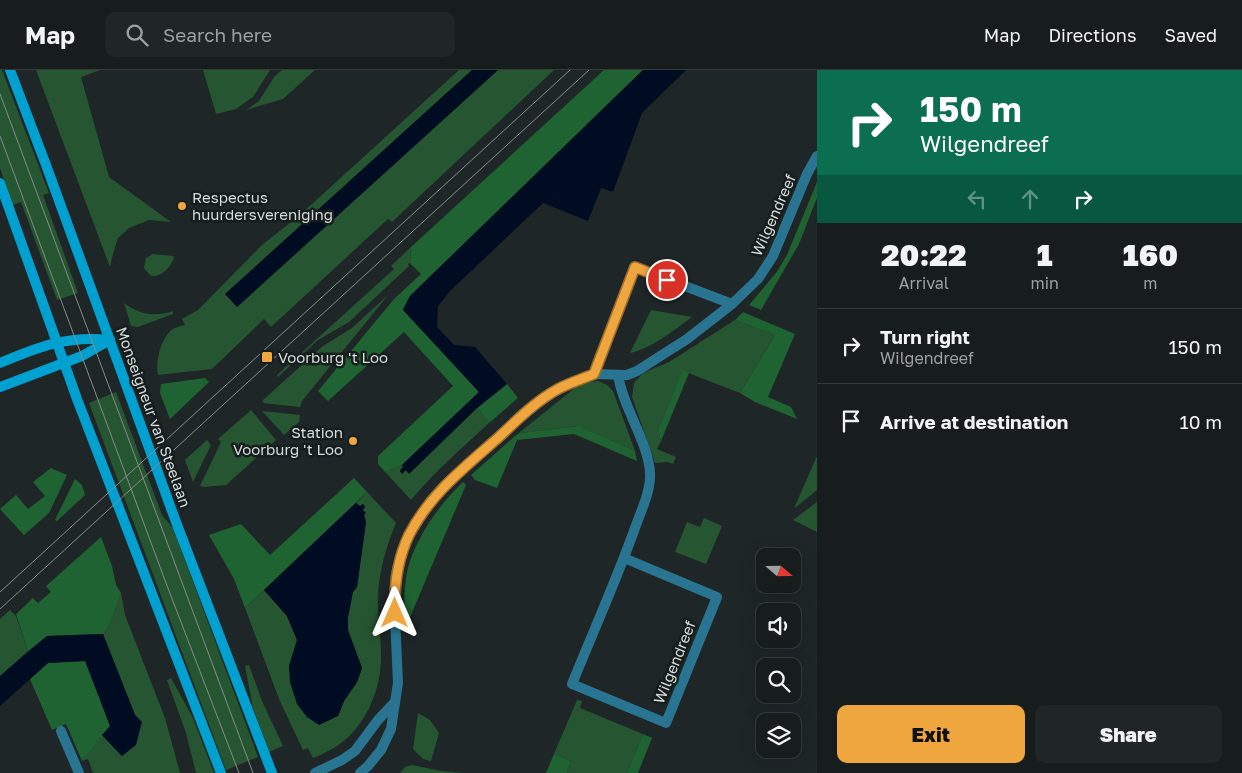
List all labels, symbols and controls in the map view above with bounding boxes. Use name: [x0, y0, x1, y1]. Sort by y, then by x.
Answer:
search box: [105, 12, 455, 57]
text: Map: [25, 20, 75, 49]
icon: search: [123, 21, 151, 49]
text: Search here: [163, 23, 272, 46]
text: Map: [984, 24, 1020, 46]
text: Directions: [1048, 24, 1136, 46]
text: Saved: [1164, 24, 1217, 46]
text: 150 m: [920, 88, 1022, 130]
icon: right: [837, 90, 902, 155]
text: Wilgendreef: [920, 130, 1049, 157]
street label: Wilgendreef: [747, 171, 799, 259]
icon: left: [963, 185, 991, 213]
icon: ahead: [1016, 185, 1044, 213]
icon: right: [1069, 185, 1097, 213]
place label: Respectus huurdersvereniging: [192, 188, 333, 223]
marker: Respectus huurdersvereniging: [176, 200, 188, 212]
text: 20:22: [881, 237, 967, 273]
text: 1: [1037, 237, 1053, 273]
text: 160: [1123, 237, 1178, 273]
pin: [646, 259, 688, 301]
icon: arrive: [653, 266, 681, 294]
text: Arrival: [899, 273, 949, 293]
text: min: [1031, 273, 1059, 293]
text: m: [1143, 273, 1158, 293]
street label: Monseigneur van Steelaan: [113, 324, 195, 510]
text: Turn right: [880, 325, 970, 348]
icon: right: [837, 332, 865, 360]
text: 150 m: [1168, 335, 1222, 358]
place label: Voorburg 't Loo: [278, 348, 388, 366]
text: Wilgendreef: [880, 348, 974, 368]
marker: Voorburg 't Loo: [260, 350, 274, 364]
icon: arrive: [837, 407, 865, 435]
text: Arrive at destination: [880, 410, 1068, 433]
text: 10 m: [1179, 410, 1222, 433]
place label: Station Voorburg 't Loo: [233, 423, 343, 458]
marker: Station Voorburg 't Loo: [347, 435, 359, 447]
north arrow: [756, 548, 801, 592]
map controls: [756, 548, 801, 758]
position arrow: [368, 586, 420, 638]
button: sound: [756, 603, 801, 648]
street label: Wilgendreef: [649, 617, 699, 706]
button: search: [756, 658, 801, 703]
button: Exit: [837, 705, 1025, 763]
button: Share: [1035, 705, 1222, 763]
button: layers: [756, 713, 801, 758]

